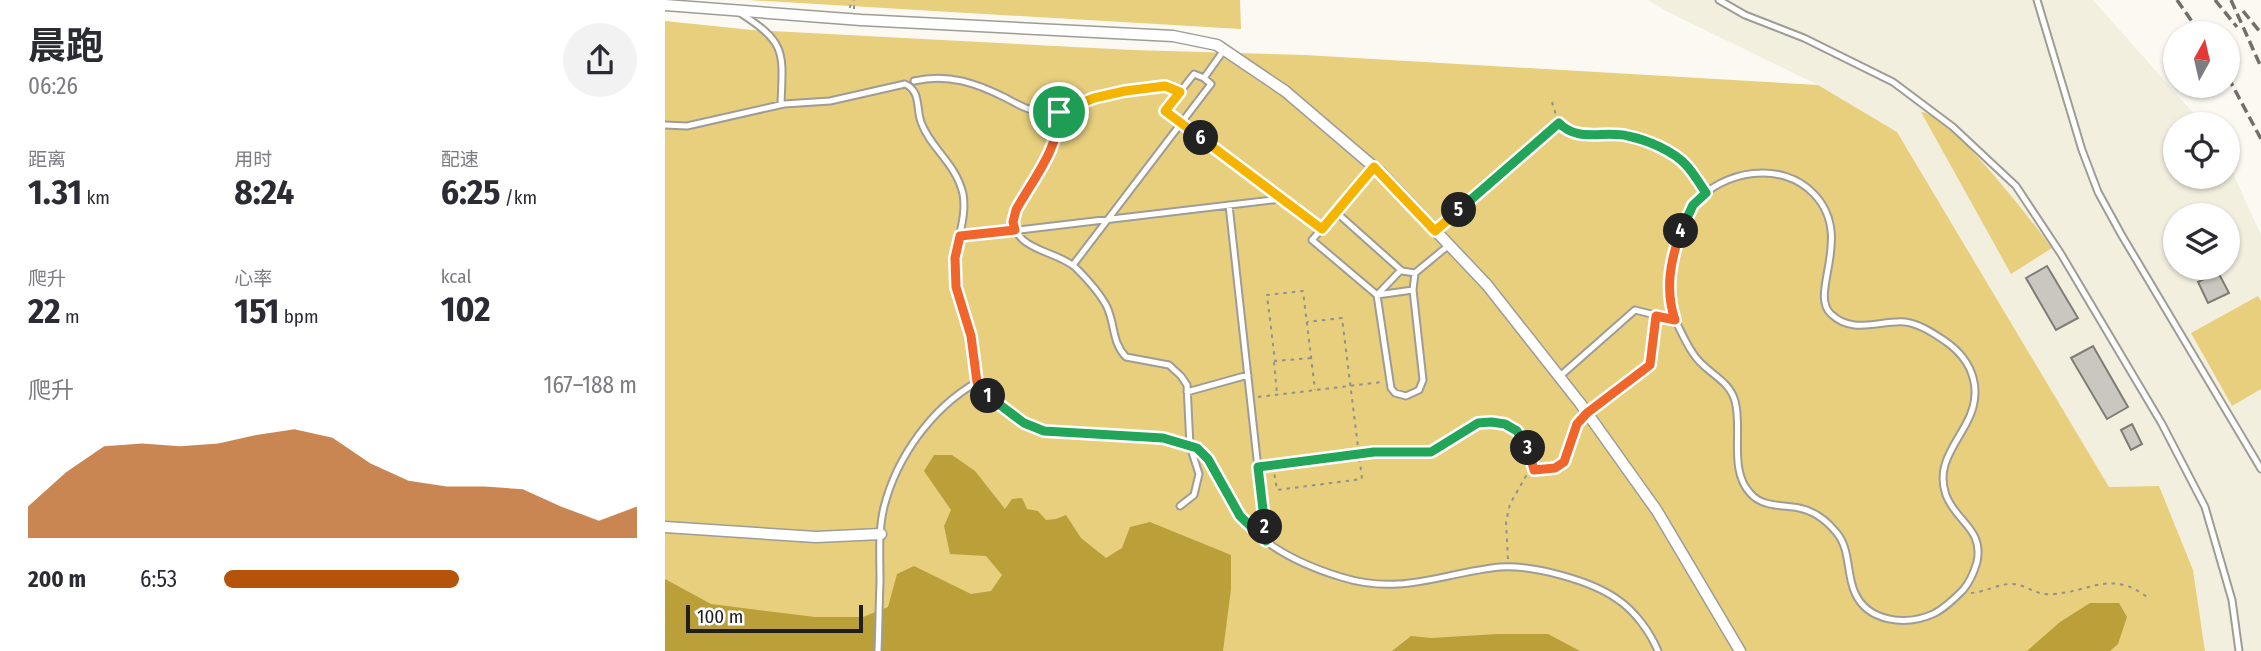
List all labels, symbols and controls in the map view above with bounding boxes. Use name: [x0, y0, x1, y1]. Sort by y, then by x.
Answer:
north arrow: [2163, 21, 2240, 98]
map controls: [2163, 21, 2240, 280]
text: 晨跑: [28, 23, 104, 69]
button: share: [563, 23, 637, 97]
text: 06:26: [28, 72, 78, 100]
pin: [1029, 82, 1089, 142]
icon: arrive: [1040, 93, 1078, 131]
button: locate: [2163, 112, 2240, 189]
pin: 6: [1183, 120, 1219, 156]
text: 6: [1196, 126, 1205, 149]
text: 距离: [28, 148, 66, 171]
text: 用时: [234, 148, 272, 171]
text: 配速: [441, 148, 479, 171]
text: 1.31: [28, 171, 82, 213]
text: 8:24: [234, 171, 294, 213]
text: 6:25: [441, 171, 500, 213]
text: km: [82, 186, 110, 209]
text: /km: [500, 186, 537, 209]
pin: 5: [1441, 192, 1477, 228]
text: 5: [1454, 198, 1463, 221]
button: layers: [2163, 203, 2240, 280]
pin: 4: [1663, 214, 1699, 248]
text: 4: [1676, 219, 1685, 242]
text: kcal: [441, 265, 471, 288]
text: 爬升: [28, 267, 66, 290]
text: 心率: [234, 267, 272, 290]
text: 102: [441, 288, 490, 330]
text: 22: [28, 290, 60, 332]
text: 151: [234, 290, 279, 332]
text: m: [60, 305, 80, 328]
text: bpm: [279, 305, 319, 328]
text: 167–188 m: [543, 371, 637, 399]
text: 爬升: [28, 376, 74, 404]
pin: 1: [971, 378, 1005, 414]
text: 1: [983, 384, 992, 407]
pin: 3: [1511, 430, 1545, 466]
text: 3: [1523, 436, 1532, 459]
pin: 2: [1247, 510, 1283, 544]
text: 2: [1260, 515, 1269, 538]
text: 200 m: [28, 565, 86, 593]
text: 6:53: [140, 565, 177, 593]
scale bar: [686, 602, 863, 634]
text: 100 m: [697, 605, 743, 628]

